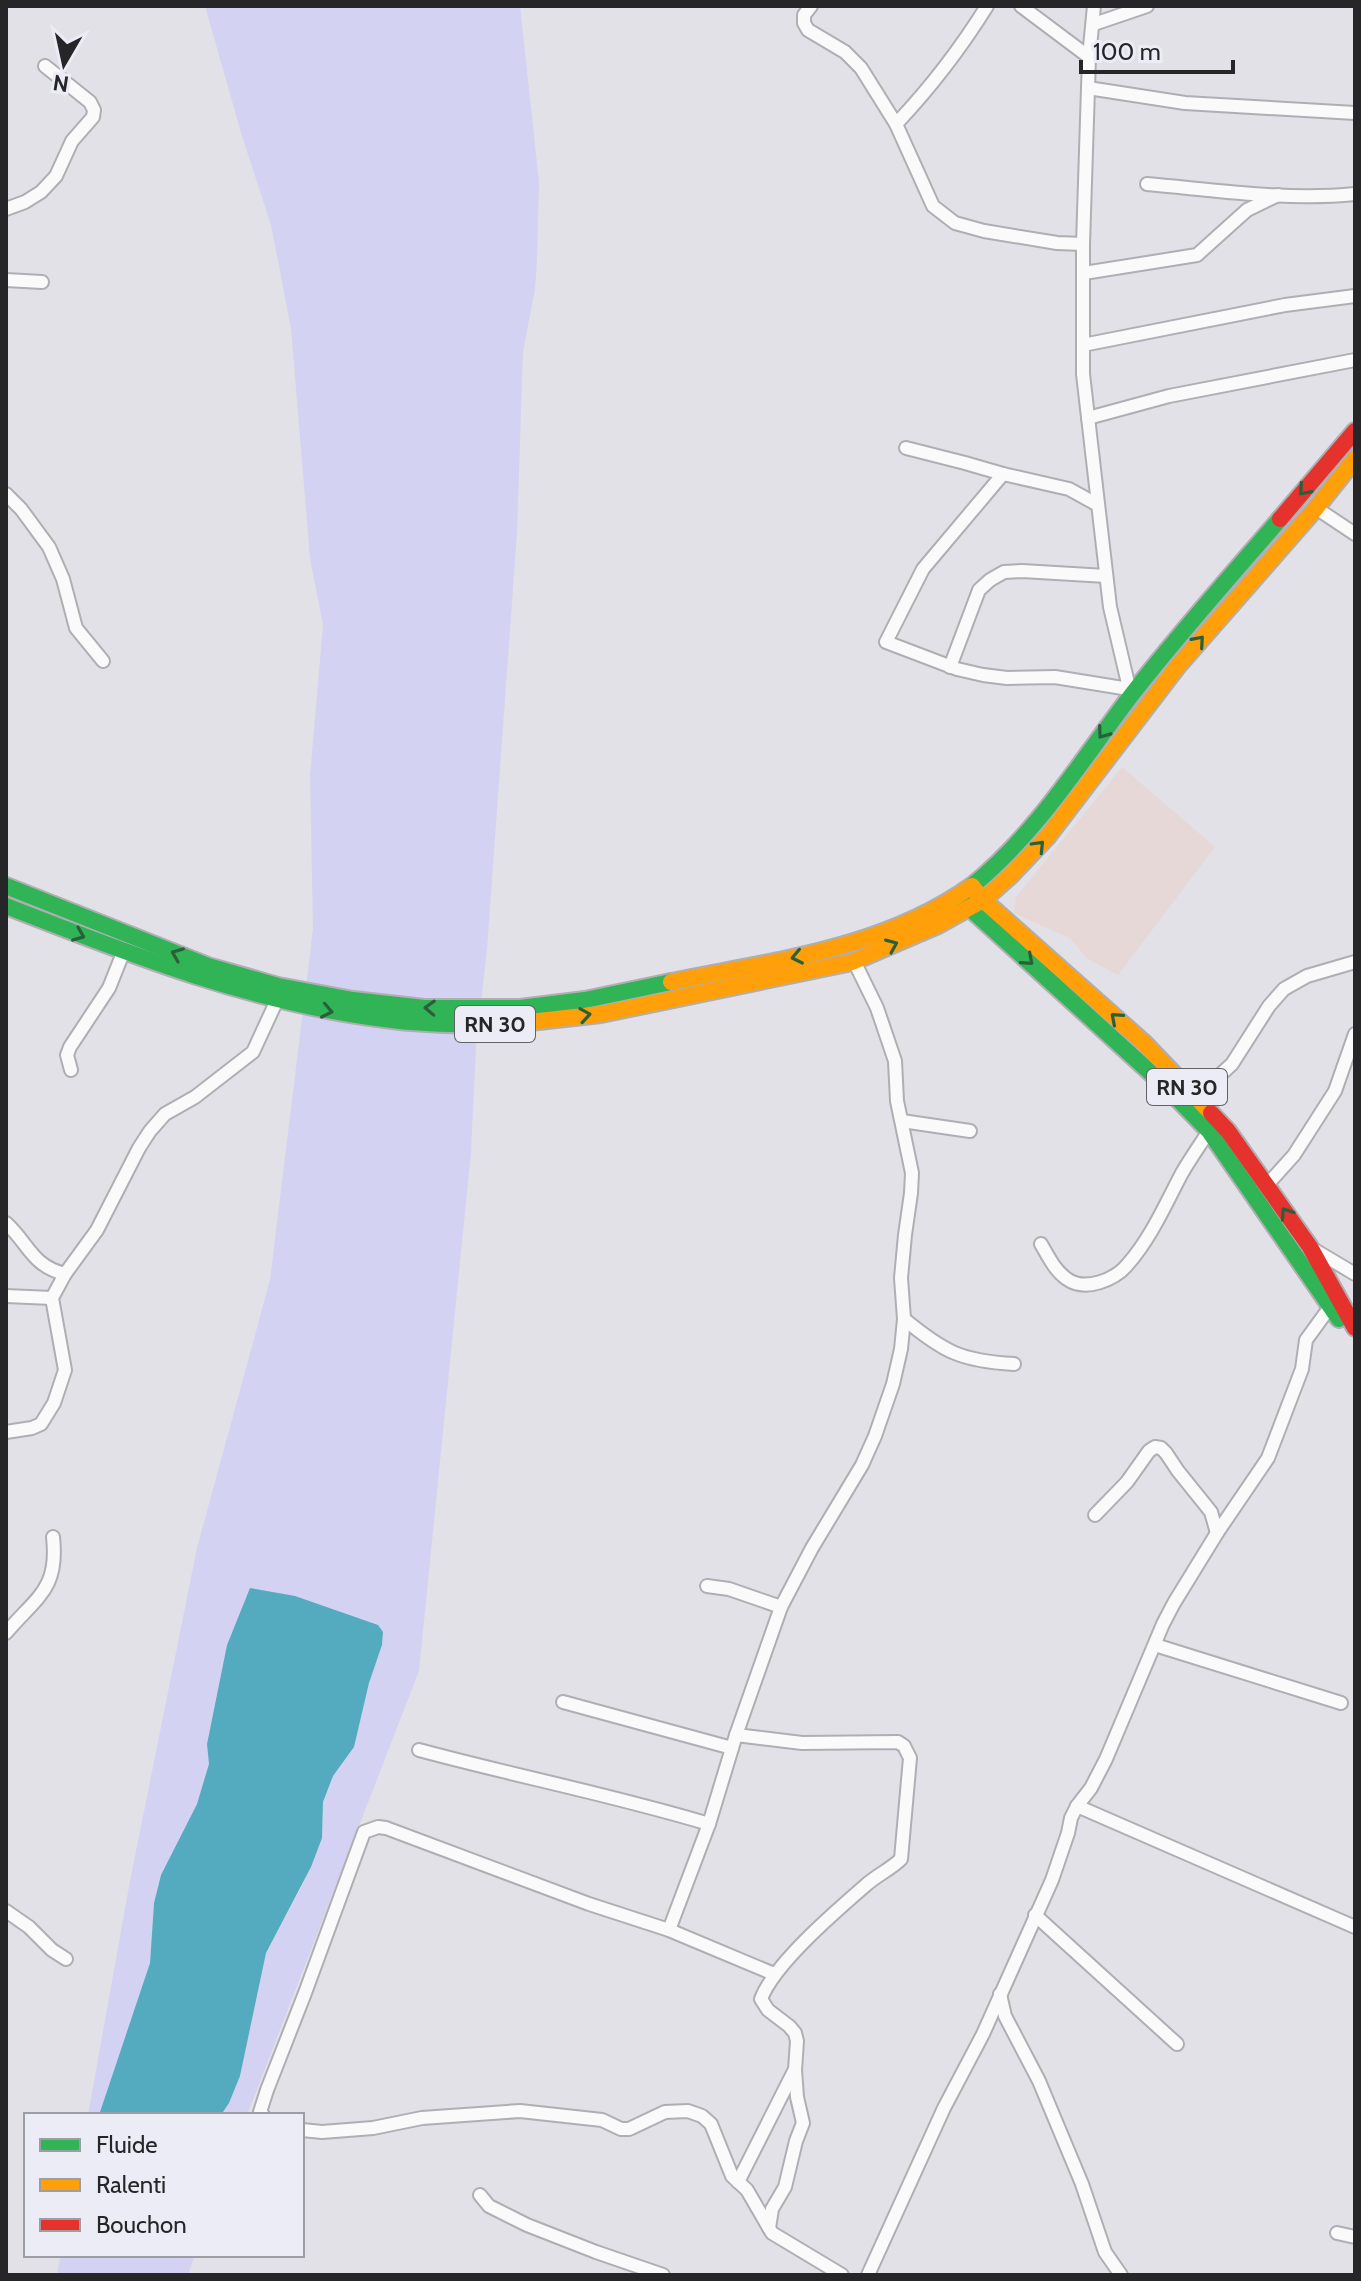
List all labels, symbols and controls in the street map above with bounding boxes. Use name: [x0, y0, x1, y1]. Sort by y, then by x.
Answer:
north arrow: [24, 24, 104, 104]
scale bar: [1081, 24, 1233, 74]
text: 100 m: [1093, 37, 1161, 66]
text: N: [51, 69, 71, 98]
one-way arrow: [1299, 481, 1314, 495]
one-way arrow: [1189, 636, 1204, 651]
one-way arrow: [1098, 725, 1112, 739]
one-way arrow: [1030, 841, 1044, 855]
one-way arrow: [71, 925, 85, 942]
one-way arrow: [884, 938, 899, 954]
one-way arrow: [171, 947, 185, 964]
one-way arrow: [791, 948, 805, 965]
one-way arrow: [1019, 950, 1034, 965]
one-way arrow: [423, 999, 436, 1016]
one-way arrow: [319, 1002, 333, 1019]
road number: RN 30: [455, 1006, 535, 1042]
one-way arrow: [578, 1007, 592, 1024]
one-way arrow: [1111, 1013, 1126, 1027]
road number: RN 30: [1147, 1069, 1227, 1105]
one-way arrow: [1281, 1207, 1296, 1222]
legend: [24, 2113, 304, 2257]
text: Fluide: [96, 2130, 158, 2159]
text: Ralenti: [96, 2170, 166, 2199]
text: Bouchon: [96, 2210, 187, 2239]

